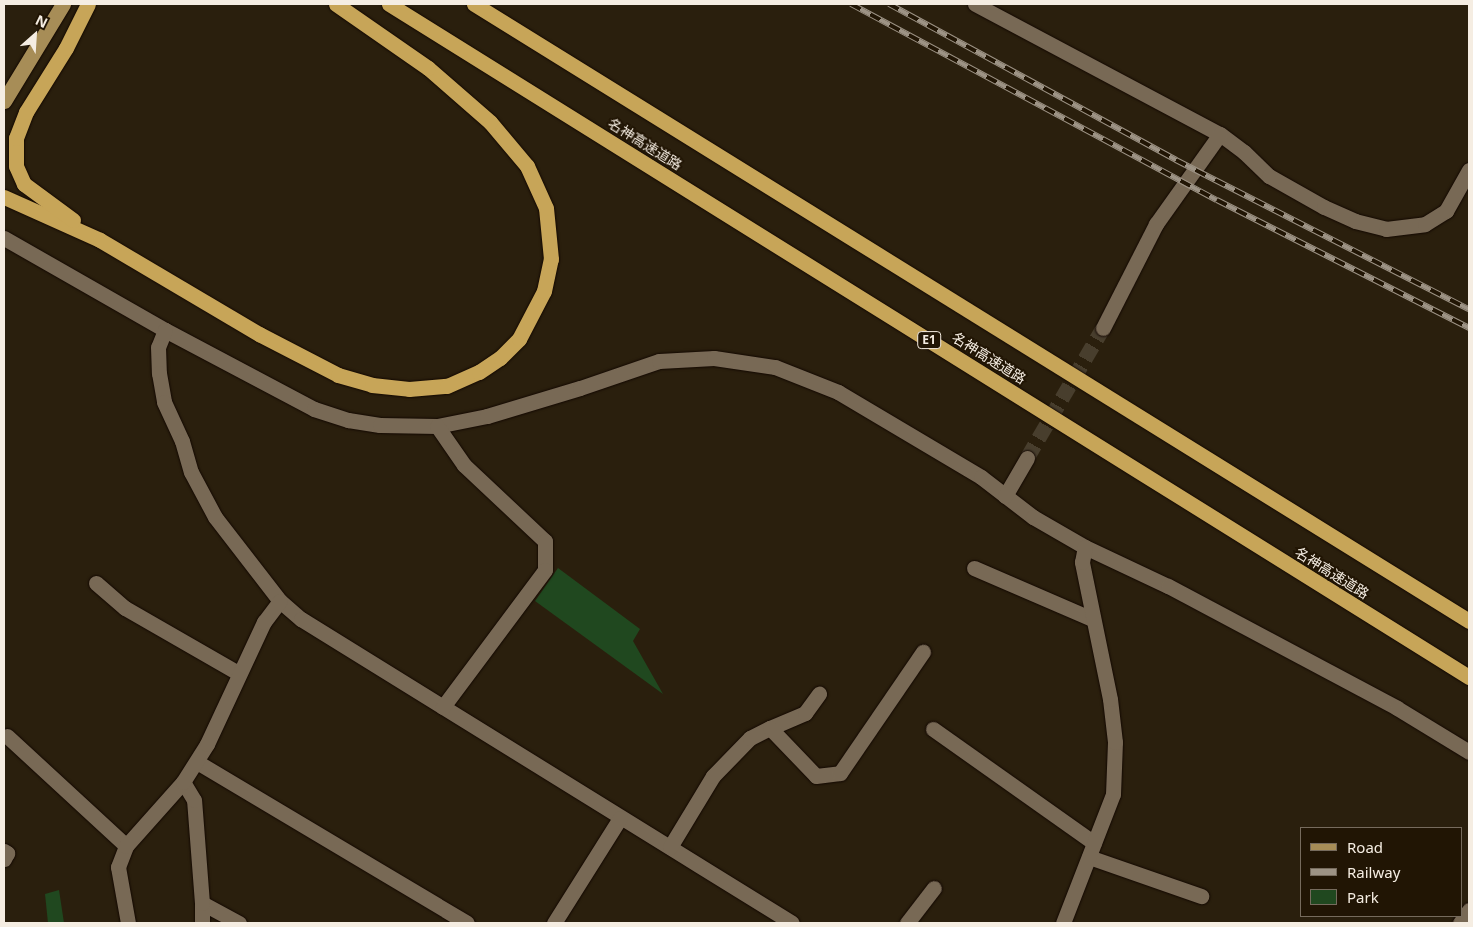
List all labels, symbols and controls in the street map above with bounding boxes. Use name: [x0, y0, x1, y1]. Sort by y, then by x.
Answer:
north arrow: [10, 10, 60, 60]
text: N: [33, 10, 51, 32]
street label: 名神高速道路: [605, 115, 685, 173]
street label: 名神高速道路: [949, 329, 1029, 387]
road number: E1: [916, 330, 942, 350]
street label: 名神高速道路: [1292, 544, 1372, 602]
legend: [1300, 827, 1463, 917]
text: Road: [1347, 837, 1383, 857]
text: Railway: [1347, 862, 1400, 882]
text: Park: [1347, 887, 1379, 907]

